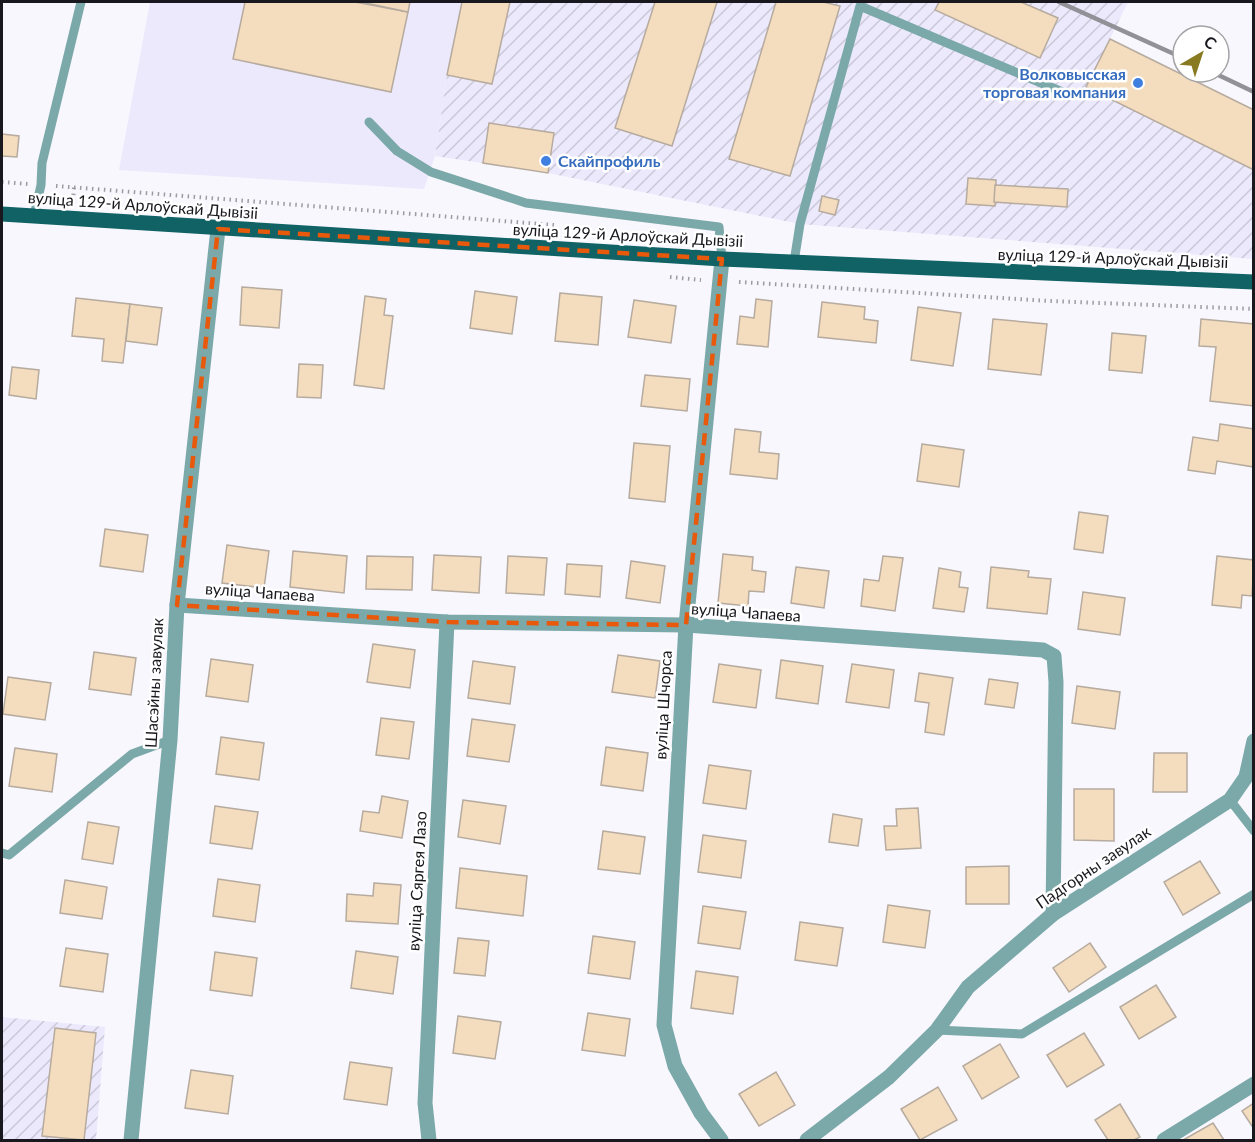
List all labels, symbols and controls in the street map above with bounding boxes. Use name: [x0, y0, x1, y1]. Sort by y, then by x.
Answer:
north arrow: [1171, 24, 1231, 84]
text: С: [1201, 31, 1221, 53]
place label: Волковысская торговая компания: [983, 64, 1126, 101]
marker: Волковысская торговая компания: [1131, 76, 1145, 90]
place label: Скайпрофиль: [558, 151, 661, 170]
marker: Скайпрофиль: [539, 154, 553, 168]
street label: вуліца 129-й Арлоўскай Дывізіі: [27, 187, 259, 222]
street label: вуліца 129-й Арлоўскай Дывізіі: [512, 219, 744, 250]
street label: вуліца 129-й Арлоўскай Дывізіі: [997, 244, 1229, 271]
street label: вуліца Чапаева: [205, 578, 315, 605]
street label: вуліца Чапаева: [691, 598, 801, 625]
street label: Шасэйны завулак: [141, 617, 166, 748]
street label: вуліца Шчорса: [650, 650, 675, 760]
street label: вуліца Сяргея Лазо: [403, 811, 430, 951]
street label: Падгорны завулак: [1032, 821, 1154, 912]

